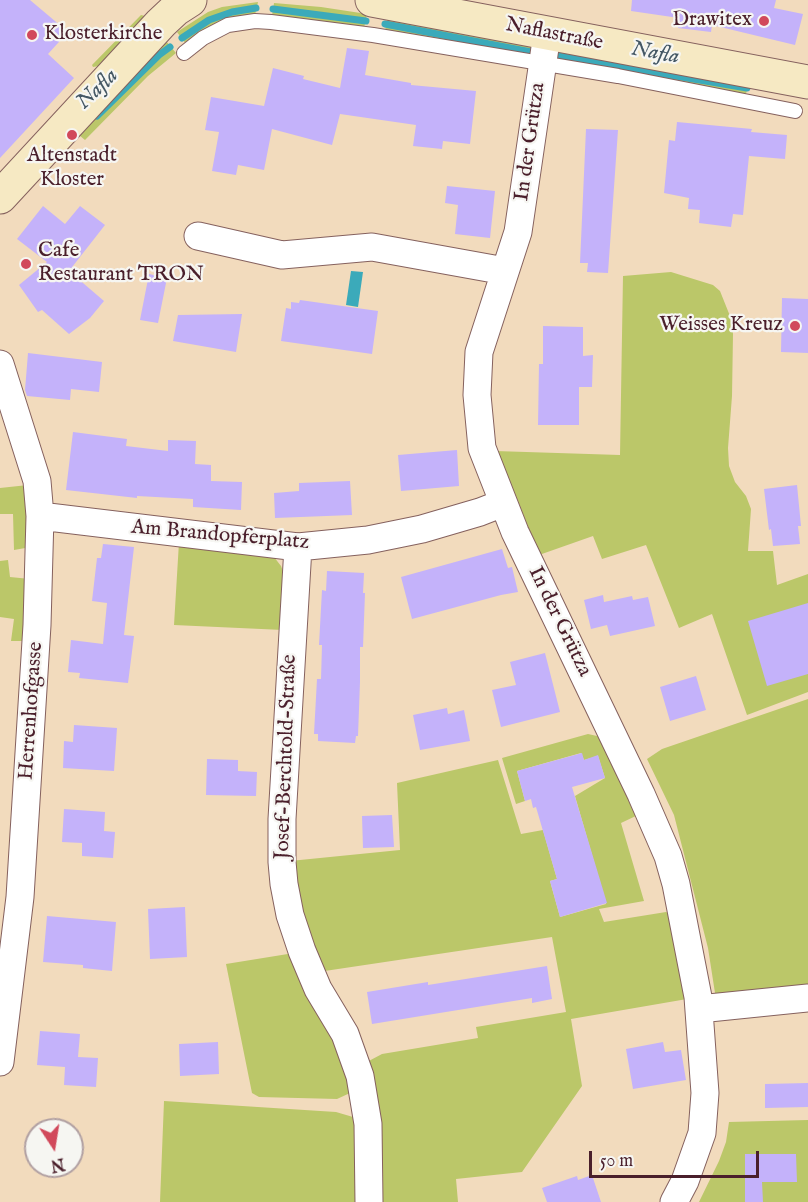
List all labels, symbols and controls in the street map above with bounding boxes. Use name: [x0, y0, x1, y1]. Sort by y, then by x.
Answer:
place label: Drawitex: [672, 8, 752, 34]
street label: Naflastraße: [503, 13, 605, 57]
marker: Drawitex: [757, 14, 771, 28]
place label: Klosterkirche: [44, 22, 162, 48]
marker: Klosterkirche: [25, 28, 39, 42]
water label: Nafla: [629, 37, 681, 71]
water label: Nafla: [71, 64, 125, 116]
street label: In der Grütza: [510, 81, 552, 203]
marker: Altenstadt Kloster: [65, 128, 79, 142]
place label: Altenstadt Kloster: [27, 144, 117, 194]
place label: Cafe Restaurant TRON: [38, 239, 204, 289]
marker: Cafe Restaurant TRON: [19, 257, 33, 271]
place label: Weisses Kreuz: [659, 313, 783, 339]
marker: Weisses Kreuz: [788, 319, 802, 333]
street label: Am Brandopferplatz: [130, 516, 310, 556]
street label: In der Grütza: [522, 563, 596, 681]
street label: Herrenhofgasse: [15, 641, 49, 781]
street label: Josef-Berchtold-Straße: [271, 654, 303, 860]
north arrow: [24, 1118, 84, 1178]
scale bar: [592, 1139, 762, 1177]
text: 50 m: [600, 1150, 633, 1173]
text: N: [48, 1152, 66, 1175]

